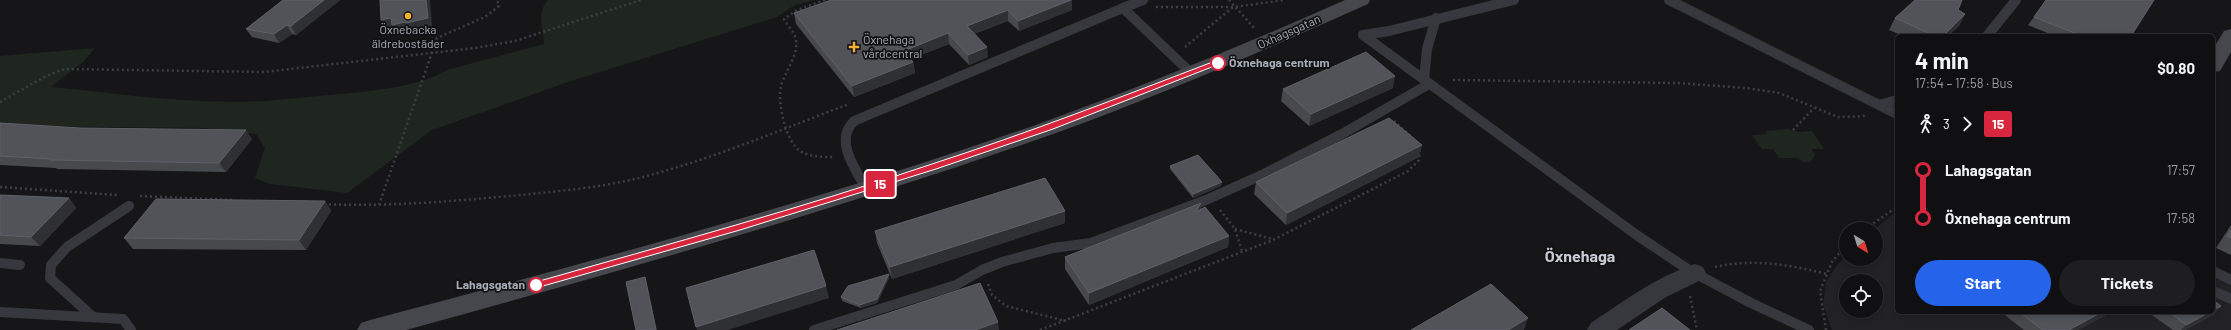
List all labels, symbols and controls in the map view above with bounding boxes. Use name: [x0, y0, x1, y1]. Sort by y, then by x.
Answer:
marker: Öxnebacka äldrebostäder: [403, 11, 413, 21]
street label: Oxhagsgatan: [1255, 11, 1322, 51]
place label: Öxnebacka äldrebostäder: [372, 22, 445, 50]
place label: Öxnehaga vårdcentral: [863, 32, 922, 60]
marker: Öxnehaga vårdcentral: [848, 41, 860, 53]
text: 4 min: [1915, 47, 1969, 73]
marker: Öxnehaga centrum: [1210, 55, 1226, 71]
place label: Öxnehaga centrum: [1229, 55, 1330, 69]
text: $0.80: [2157, 59, 2195, 77]
text: 17:54 – 17:58 · Bus: [1915, 75, 2013, 91]
icon: walk: [1915, 113, 1937, 135]
icon: forward: [1956, 113, 1978, 135]
text: 15: [1992, 115, 2004, 132]
text: 3: [1943, 116, 1950, 132]
text: Lahagsgatan: [1945, 161, 2031, 179]
text: 17:57: [2167, 162, 2195, 178]
line badge: 15: [862, 171, 898, 197]
text: 15: [874, 175, 886, 192]
text: Öxnehaga centrum: [1945, 209, 2071, 227]
text: 17:58: [2166, 210, 2195, 226]
north arrow: [1839, 222, 1883, 266]
map controls: [1839, 222, 1883, 318]
district label: Öxnehaga: [1545, 246, 1615, 265]
button: Start: [1915, 260, 2051, 306]
button: Tickets: [2059, 260, 2195, 306]
button: locate: [1839, 274, 1883, 318]
place label: Lahagsgatan: [456, 277, 525, 291]
marker: Lahagsgatan: [528, 277, 544, 293]

